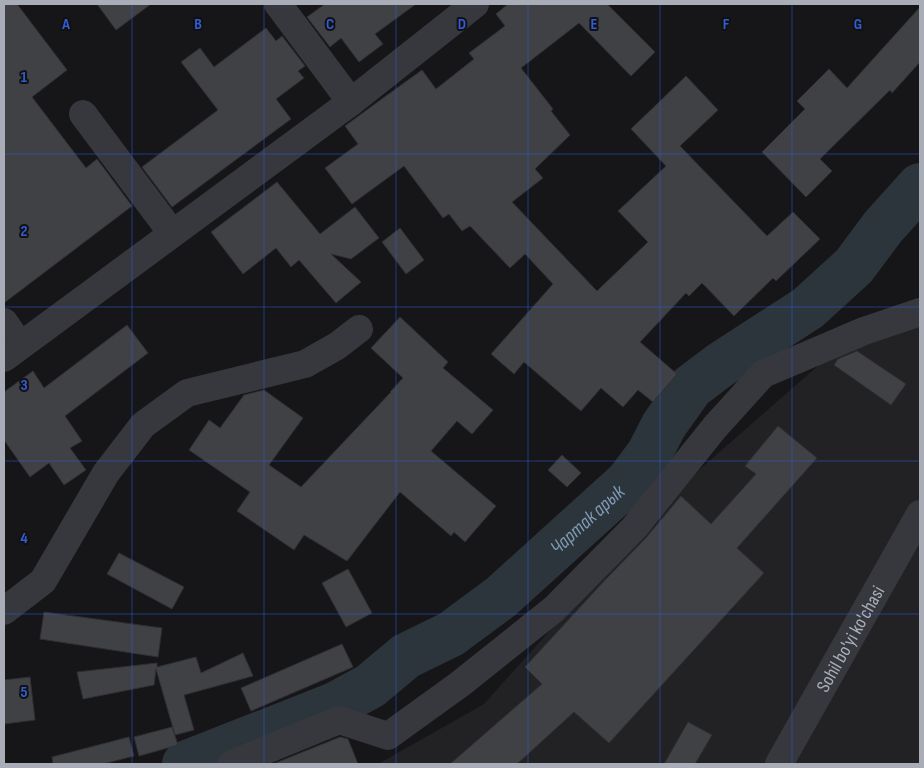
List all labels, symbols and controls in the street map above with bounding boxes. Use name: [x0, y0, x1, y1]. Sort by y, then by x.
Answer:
text: A: [61, 15, 70, 34]
text: B: [194, 15, 202, 34]
text: C: [326, 15, 334, 34]
text: D: [458, 15, 466, 34]
text: E: [591, 15, 598, 34]
text: F: [723, 15, 730, 34]
text: G: [854, 15, 862, 34]
text: 1: [21, 68, 28, 87]
text: 2: [20, 222, 28, 241]
text: 3: [20, 376, 28, 395]
water label: Чартак арык: [545, 479, 631, 560]
text: 4: [20, 529, 28, 548]
street label: Sohil bo'yi ko'chasi: [812, 582, 890, 696]
text: 5: [20, 683, 28, 702]

